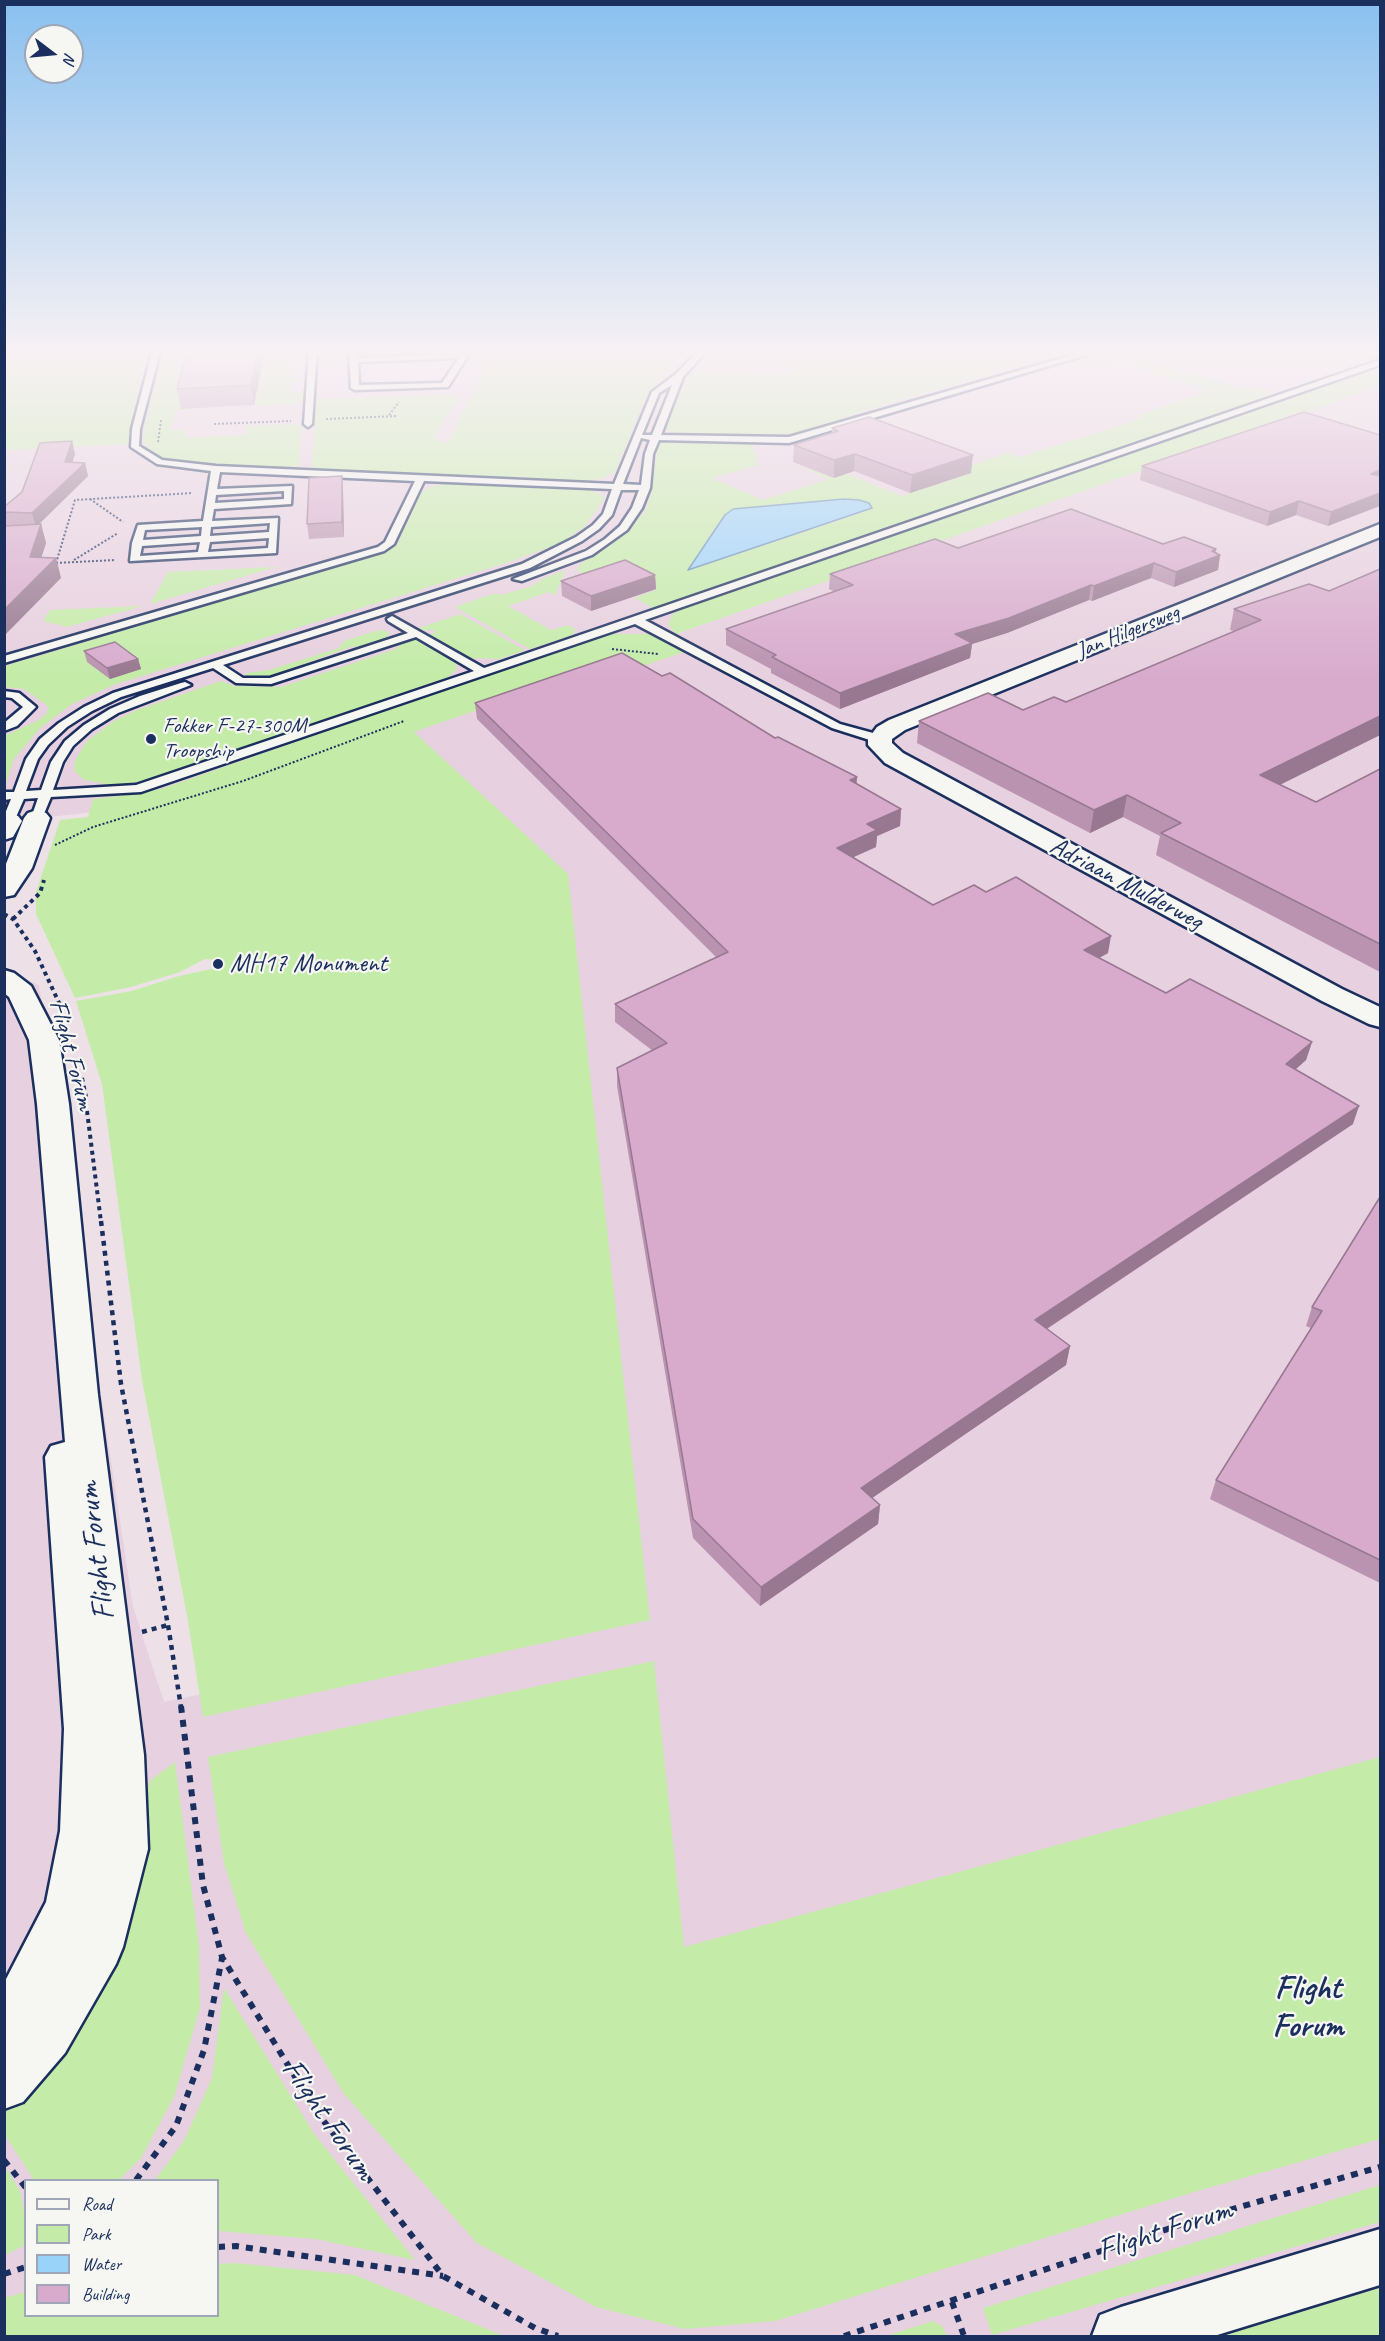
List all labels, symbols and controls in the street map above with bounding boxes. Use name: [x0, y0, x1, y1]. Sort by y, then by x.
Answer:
north arrow: [24, 24, 84, 84]
text: N: [58, 51, 80, 66]
street label: Jan Hilgersweg: [1073, 599, 1183, 665]
place label: Fokker F-27-300M Troopship: [163, 713, 306, 764]
marker: Fokker F-27-300M Troopship: [144, 732, 158, 746]
street label: Adriaan Mulderweg: [1044, 831, 1208, 937]
place label: MH17 Monument: [230, 948, 387, 980]
marker: MH17 Monument: [211, 957, 225, 971]
street label: Flight Forum: [41, 996, 101, 1114]
street label: Flight Forum: [69, 1480, 125, 1622]
district label: Flight Forum: [1273, 1969, 1343, 2047]
street label: Flight Forum: [272, 2052, 384, 2188]
legend: [24, 2179, 219, 2317]
street label: Flight Forum: [1093, 2191, 1237, 2271]
text: Road: [82, 2193, 112, 2215]
text: Park: [82, 2223, 111, 2245]
text: Water: [82, 2253, 121, 2275]
text: Building: [82, 2283, 129, 2305]

